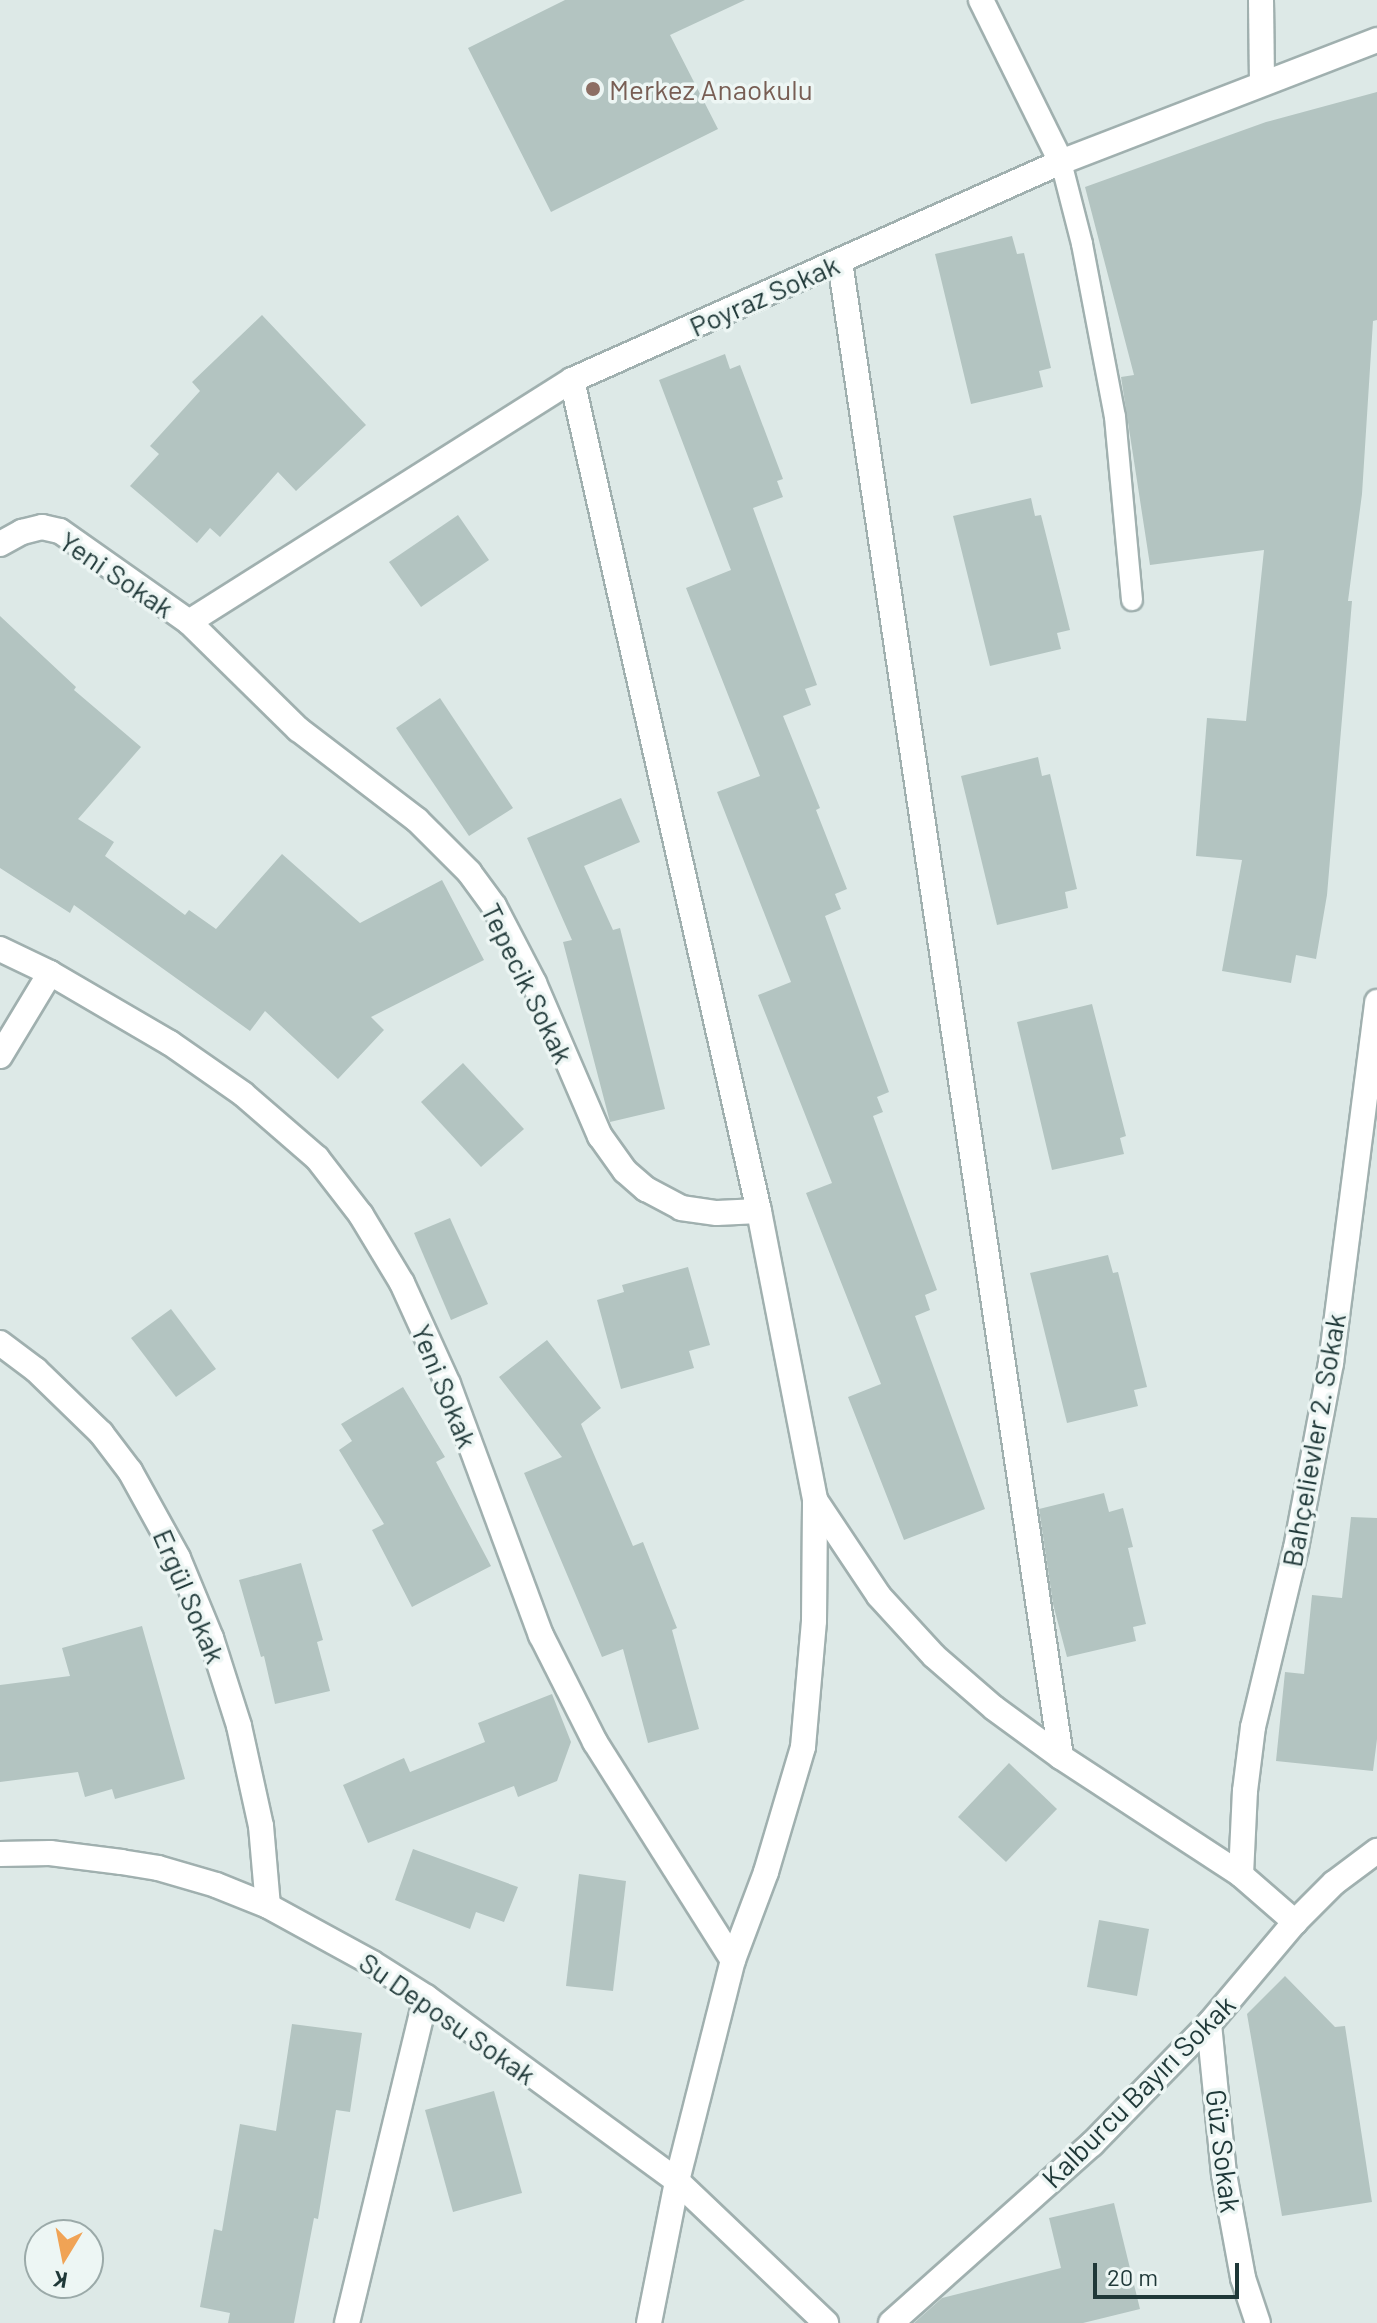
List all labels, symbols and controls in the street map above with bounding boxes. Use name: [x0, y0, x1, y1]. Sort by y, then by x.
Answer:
place label: Merkez Anaokulu: [609, 72, 813, 106]
marker: Merkez Anaokulu: [584, 80, 602, 98]
street label: Poyraz Sokak: [684, 247, 844, 343]
street label: Yeni Sokak: [53, 524, 181, 624]
street label: Tepecik Sokak: [475, 897, 581, 1069]
street label: Bahçelievler 2. Sokak: [1274, 1311, 1352, 1569]
street label: Yeni Sokak: [405, 1319, 485, 1453]
street label: Ergül Sokak: [147, 1524, 233, 1668]
street label: Su Deposu Sokak: [353, 1945, 543, 2091]
street label: Kalburcu Bayırı Sokak: [1034, 1987, 1242, 2195]
street label: Güz Sokak: [1200, 2087, 1248, 2215]
north arrow: [24, 2219, 104, 2299]
scale bar: [1097, 2247, 1243, 2297]
text: 20 m: [1107, 2262, 1158, 2291]
text: K: [51, 2267, 69, 2295]

